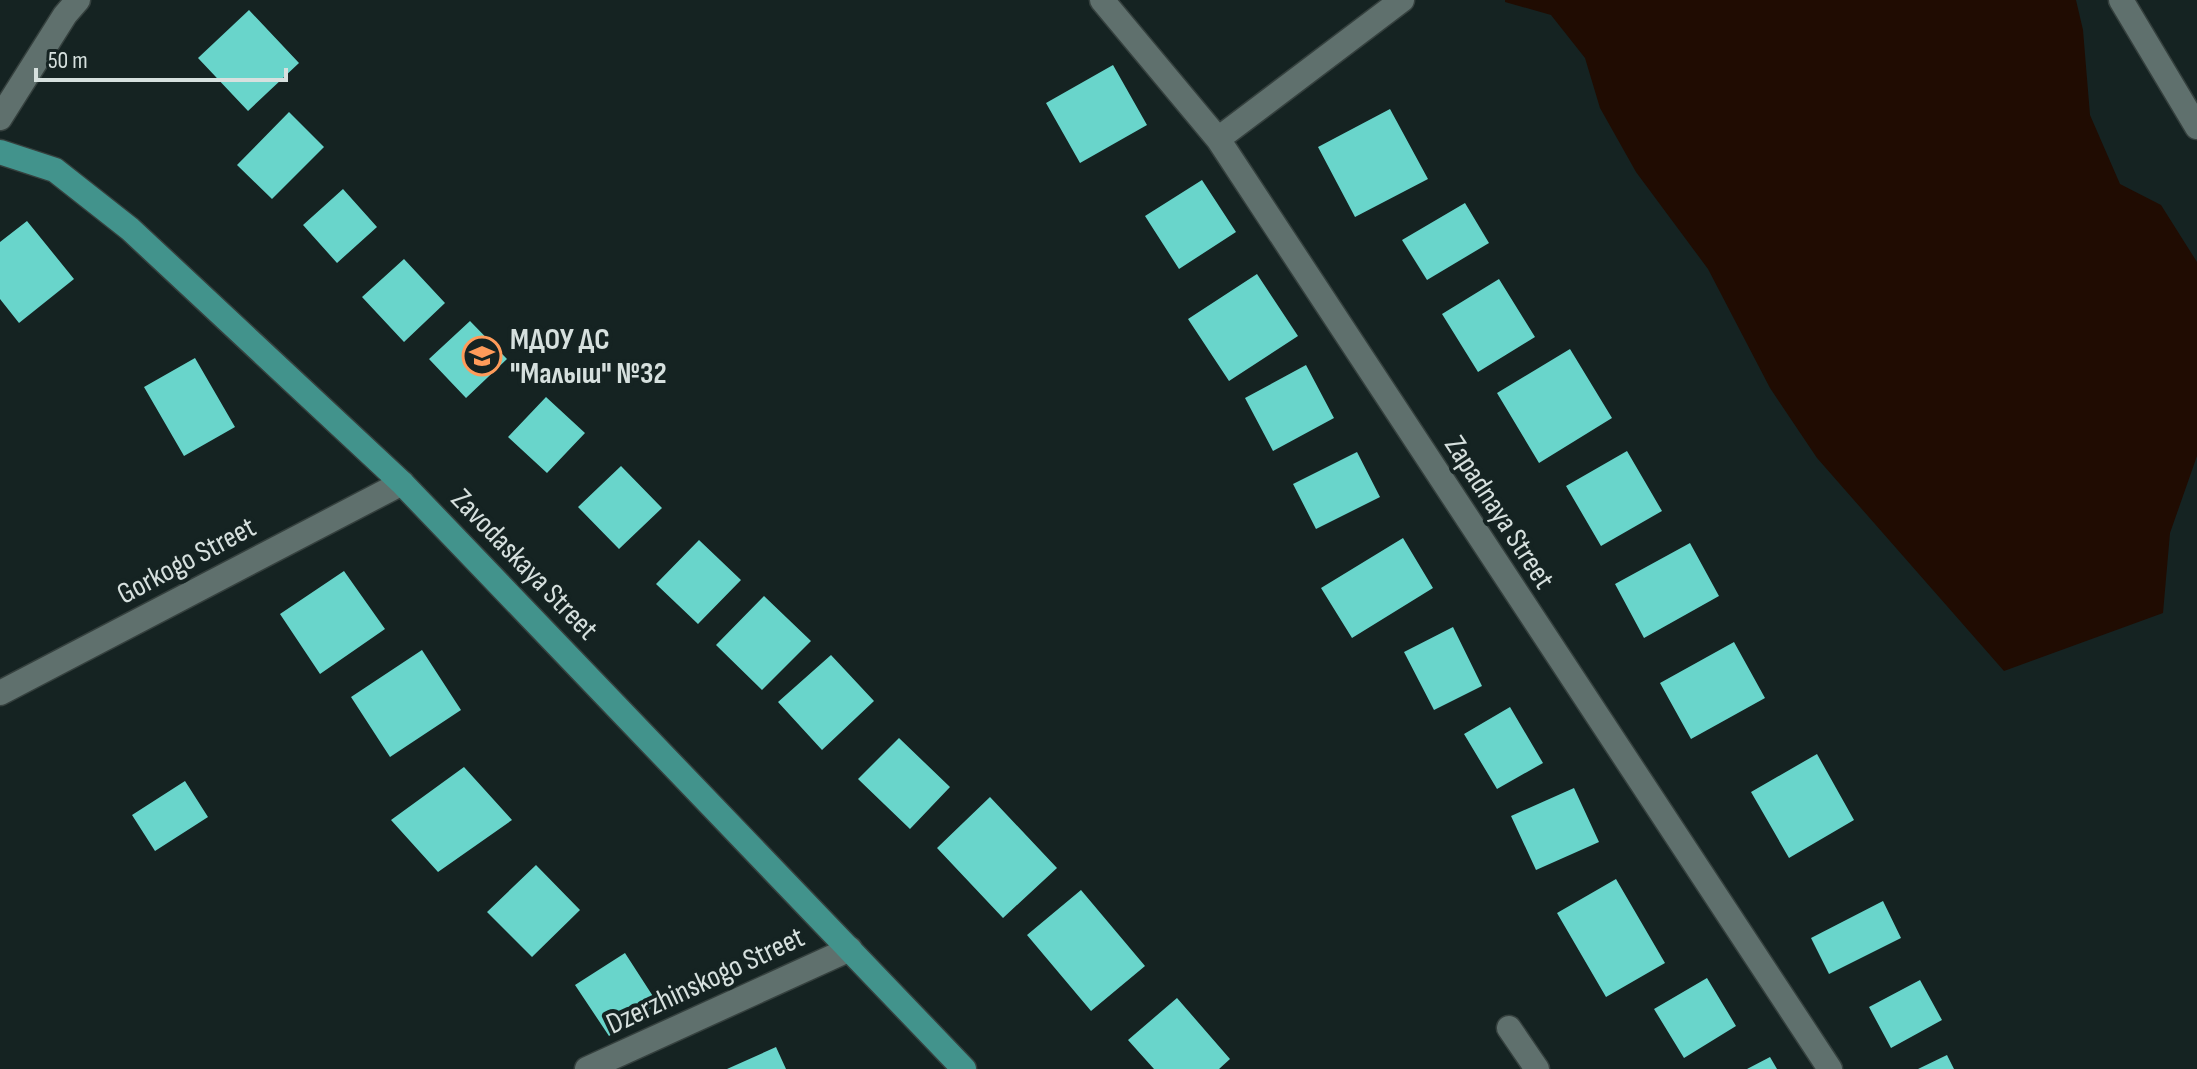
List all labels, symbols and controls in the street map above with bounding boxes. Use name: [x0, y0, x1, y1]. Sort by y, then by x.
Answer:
scale bar: [36, 32, 286, 82]
text: 50 m: [48, 46, 88, 75]
place label: МДОУ ДС "Малыш" №32: [510, 322, 667, 392]
school or university icon: МДОУ ДС "Малыш" №32: [461, 335, 503, 377]
street label: Zapadnaya Street: [1436, 429, 1562, 596]
street label: Zavodaskaya Street: [443, 482, 605, 648]
street label: Gorkogo Street: [111, 509, 262, 612]
street label: Dzerzhinskogo Street: [601, 919, 810, 1042]

